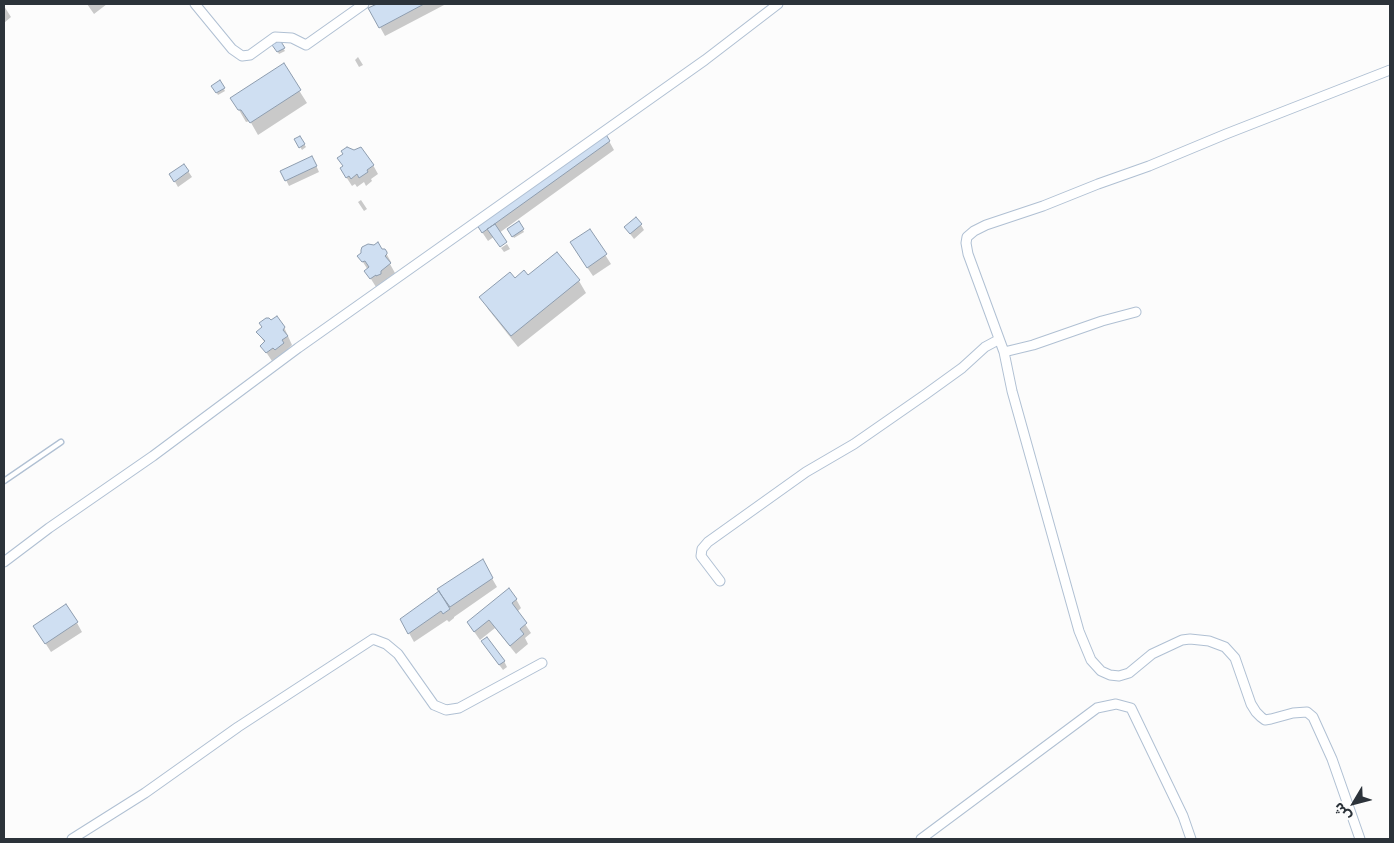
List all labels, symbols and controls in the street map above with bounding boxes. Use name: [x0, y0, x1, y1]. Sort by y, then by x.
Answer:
north arrow: [1329, 778, 1379, 828]
text: ش: [1330, 800, 1354, 825]

